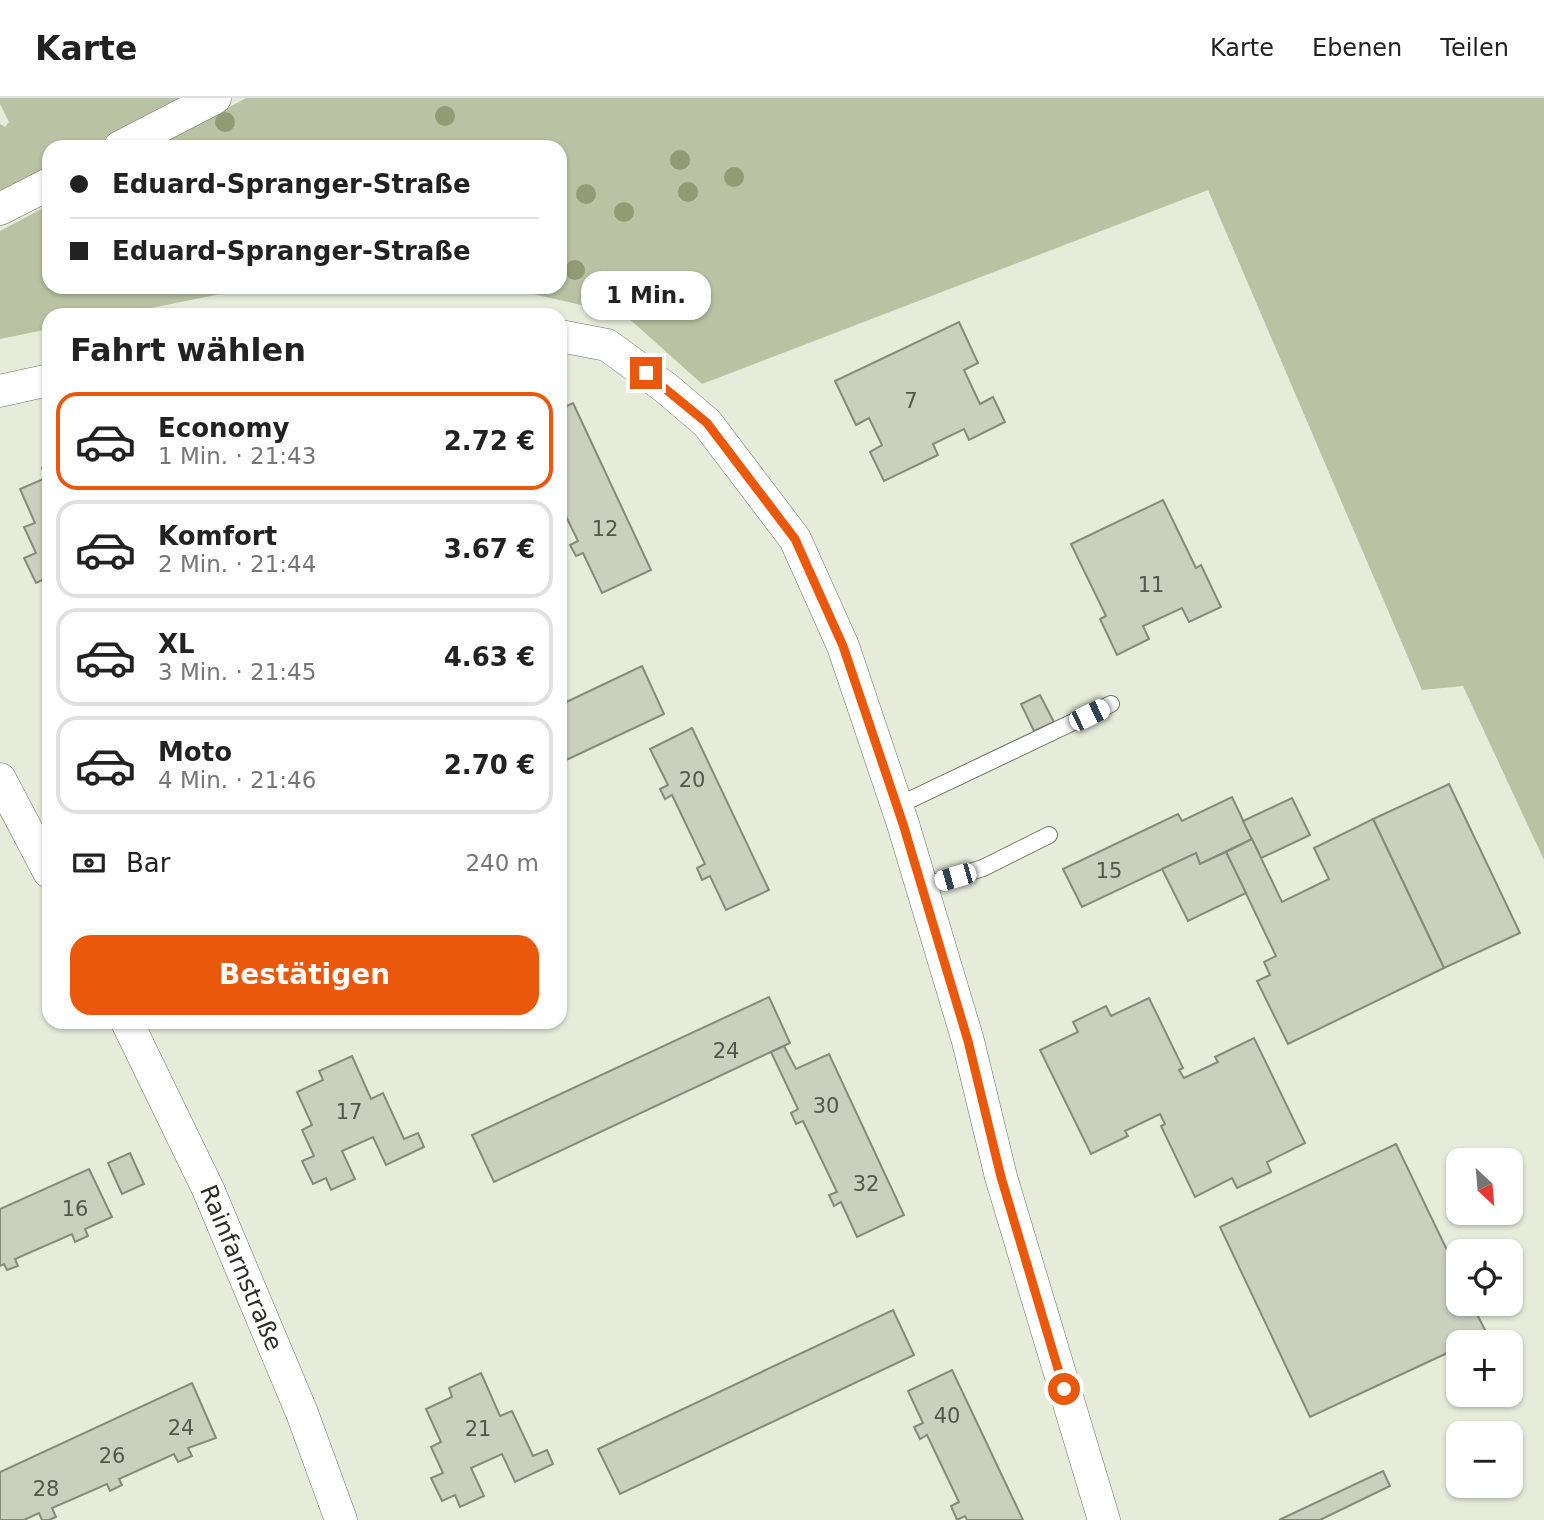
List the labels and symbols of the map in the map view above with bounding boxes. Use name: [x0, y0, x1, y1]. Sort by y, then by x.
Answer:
callout: 1 Min.: [581, 272, 711, 320]
route end: [630, 357, 662, 389]
house number: 7: [904, 389, 918, 413]
house number: 12: [592, 517, 618, 541]
house number: 11: [1138, 573, 1164, 597]
car: [1066, 696, 1113, 734]
house number: 20: [679, 768, 705, 792]
house number: 15: [1096, 859, 1122, 883]
car: [932, 861, 979, 893]
house number: 24: [713, 1039, 739, 1063]
house number: 30: [813, 1094, 839, 1118]
house number: 17: [336, 1100, 362, 1124]
north arrow: [1446, 1148, 1522, 1225]
house number: 32: [853, 1172, 879, 1196]
street label: Rainfarnstraße: [194, 1181, 288, 1355]
house number: 16: [62, 1197, 88, 1221]
route start: [1048, 1373, 1080, 1405]
house number: 40: [934, 1404, 960, 1428]
house number: 24: [168, 1416, 194, 1440]
house number: 21: [465, 1417, 491, 1441]
house number: 26: [99, 1444, 125, 1468]
house number: 28: [33, 1477, 59, 1501]

